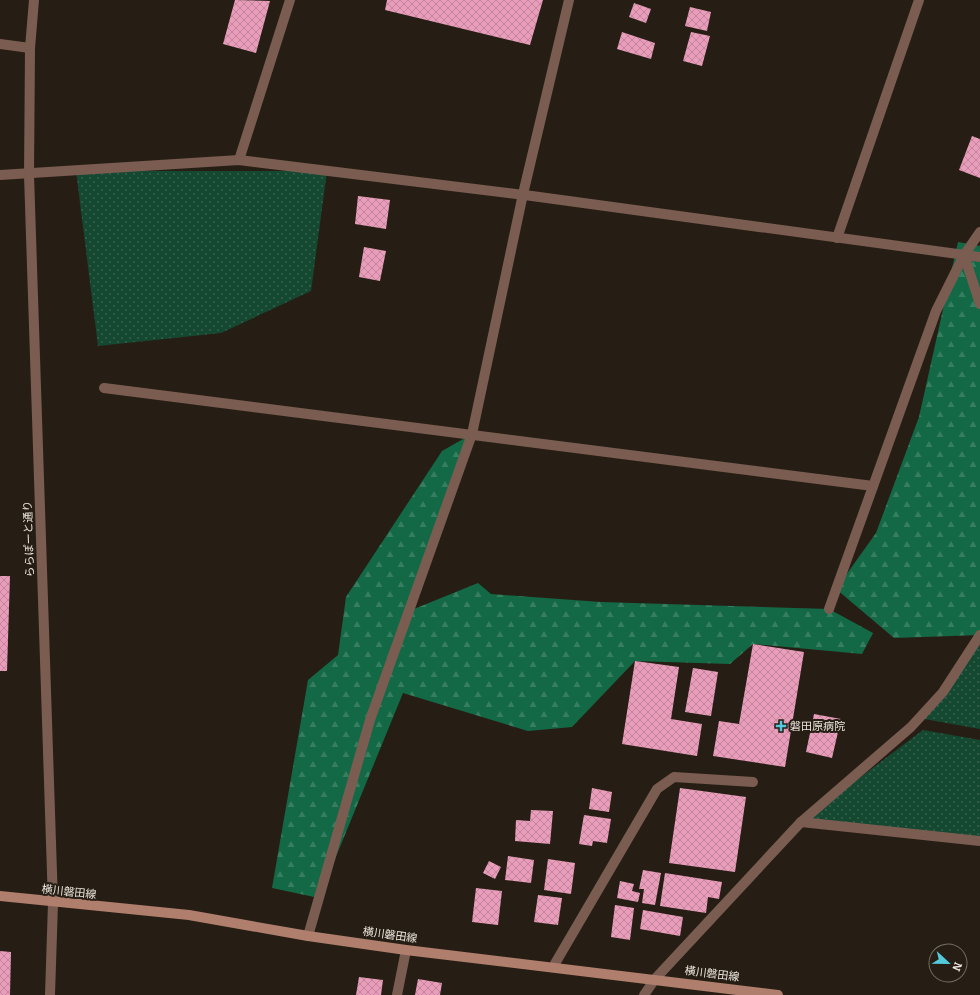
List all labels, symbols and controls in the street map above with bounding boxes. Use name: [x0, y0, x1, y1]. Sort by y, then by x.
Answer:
street label: ららぽーと通り: [21, 500, 37, 578]
marker: 磐田原病院: [775, 720, 787, 732]
place label: 磐田原病院: [790, 720, 845, 733]
street label: 横川磐田線: [41, 883, 97, 901]
street label: 横川磐田線: [362, 925, 418, 945]
north arrow: [928, 943, 968, 983]
text: N: [949, 960, 964, 973]
street label: 横川磐田線: [684, 964, 740, 984]

